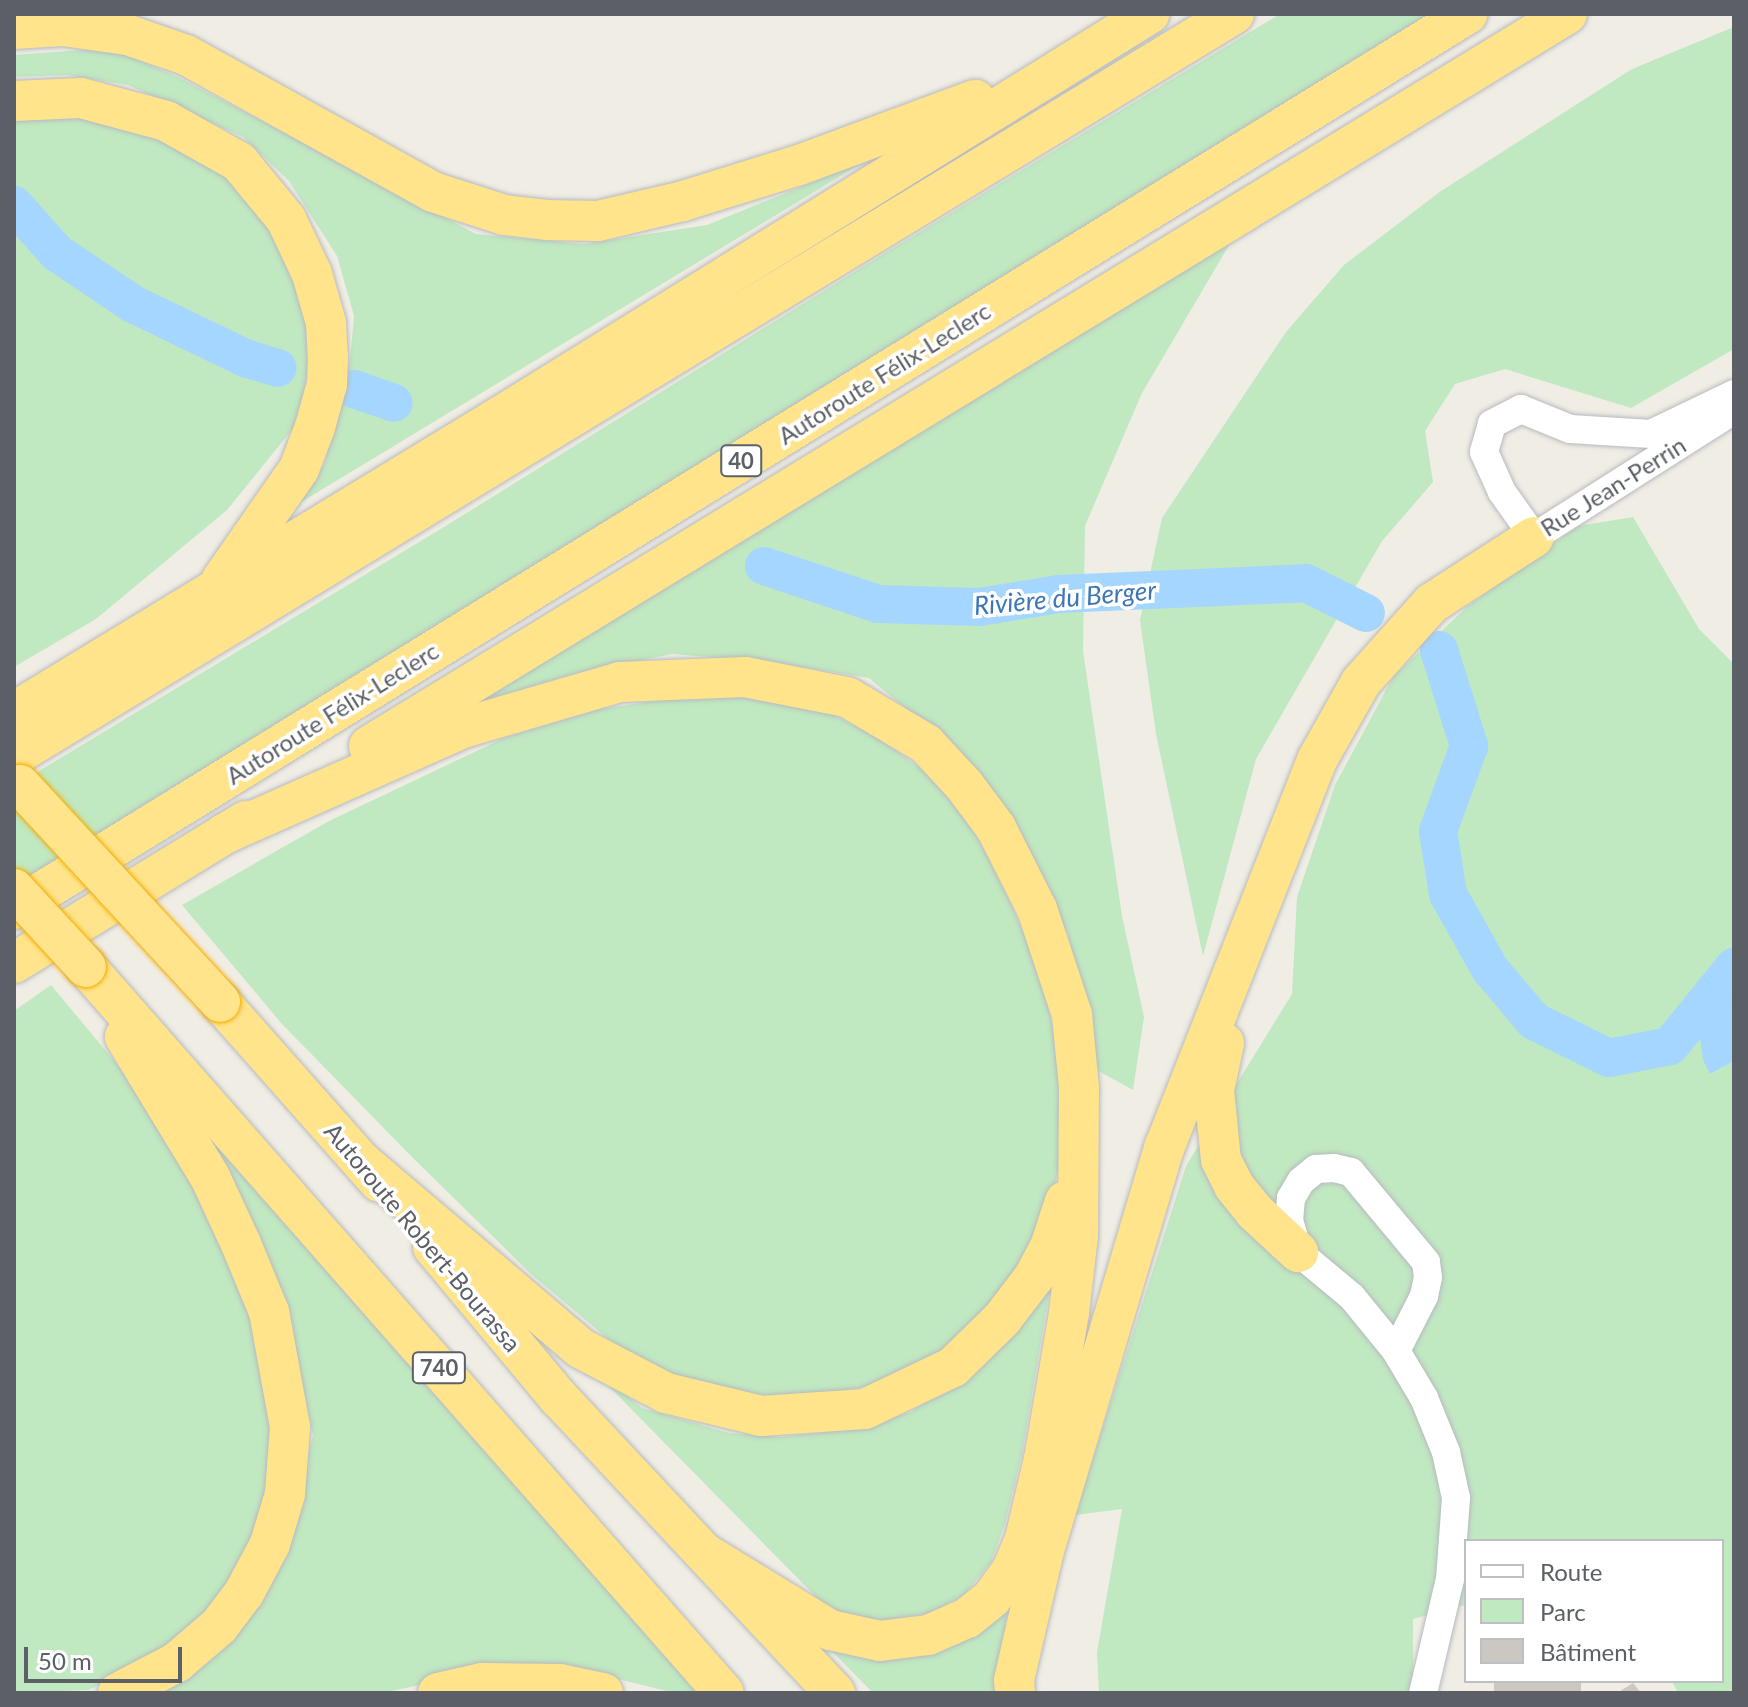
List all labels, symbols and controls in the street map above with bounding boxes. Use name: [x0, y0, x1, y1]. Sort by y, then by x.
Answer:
street label: Autoroute Félix-Leclerc: [773, 296, 995, 450]
street label: Rue Jean-Perrin: [1535, 430, 1691, 542]
road number: 40: [719, 443, 763, 479]
water label: Rivière du Berger: [973, 575, 1157, 621]
street label: Autoroute Félix-Leclerc: [221, 636, 443, 790]
street label: Autoroute Robert-Bourassa: [319, 1117, 527, 1357]
road number: 740: [411, 1350, 467, 1386]
legend: [1464, 1539, 1724, 1683]
text: Route: [1540, 1557, 1602, 1586]
text: Parc: [1540, 1597, 1586, 1626]
scale bar: [28, 1631, 186, 1681]
text: Bâtiment: [1540, 1637, 1636, 1666]
text: 50 m: [38, 1646, 92, 1675]

